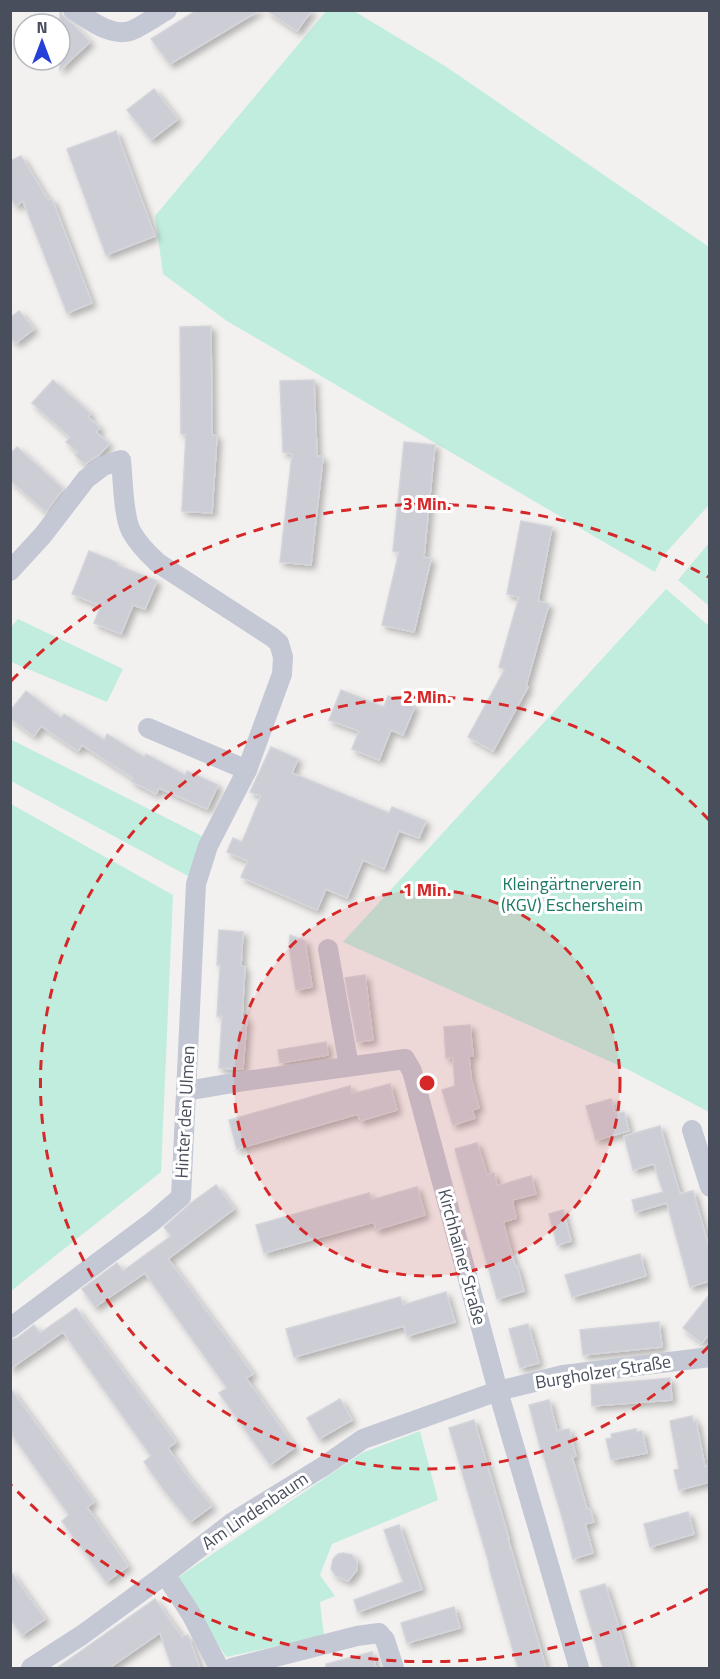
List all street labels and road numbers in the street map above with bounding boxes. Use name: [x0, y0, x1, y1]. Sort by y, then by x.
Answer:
street label: Hinter den Ulmen: [168, 1045, 201, 1179]
street label: Kirchhainer Straße: [431, 1186, 494, 1328]
street label: Burgholzer Straße: [533, 1347, 673, 1396]
street label: Am Lindenbaum: [196, 1465, 313, 1556]

